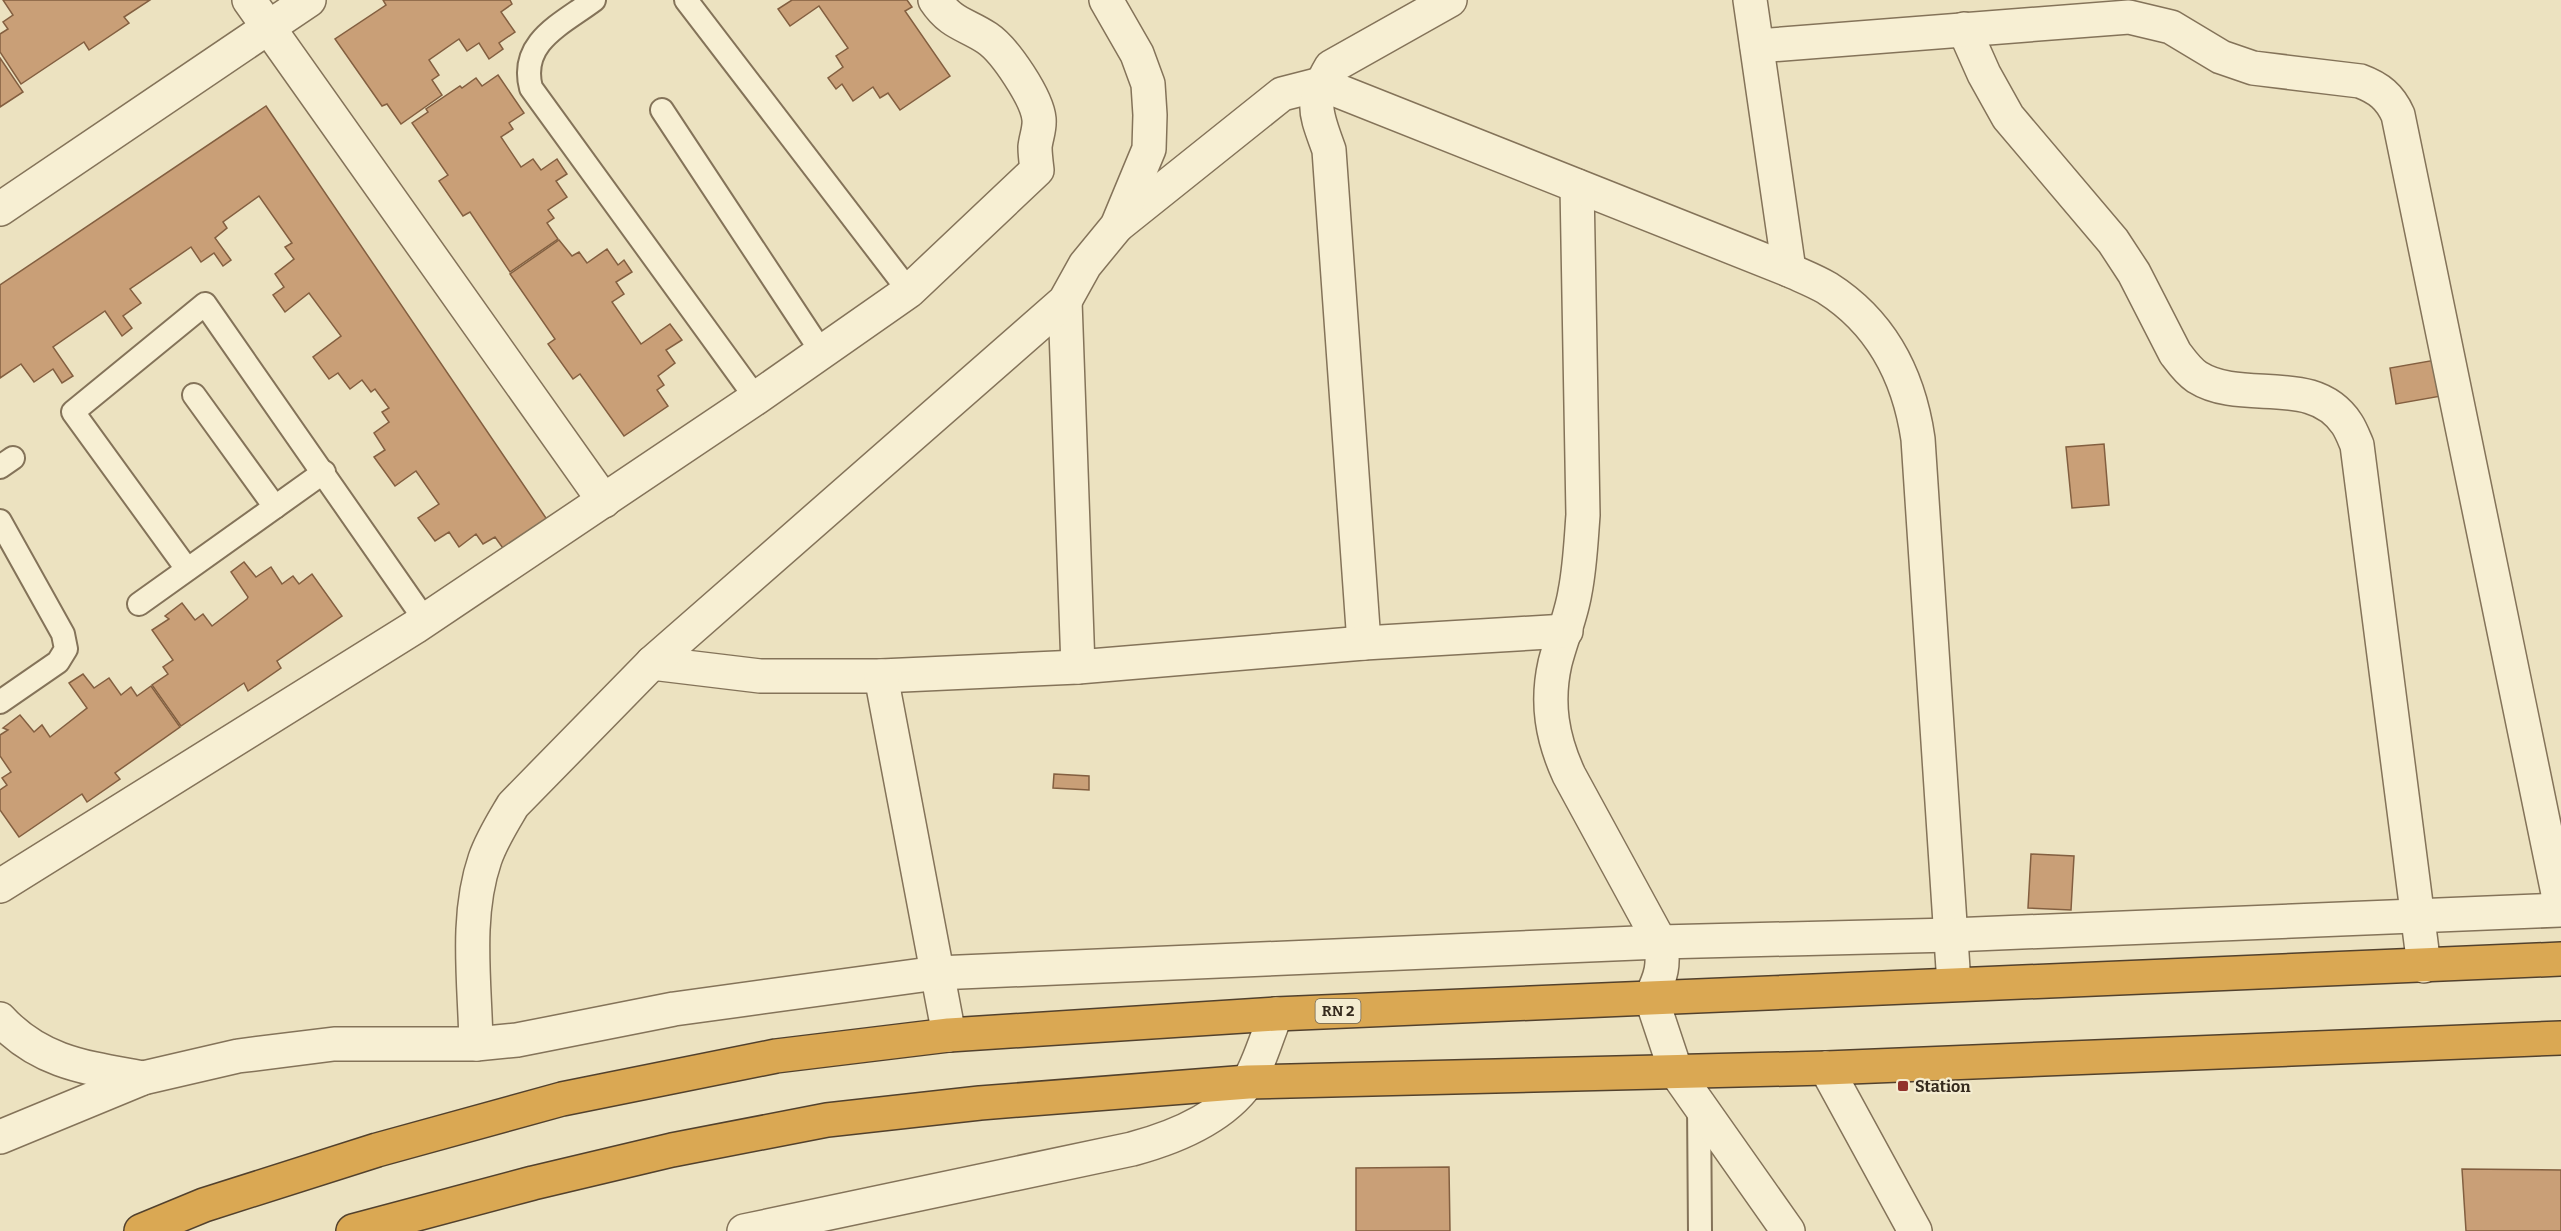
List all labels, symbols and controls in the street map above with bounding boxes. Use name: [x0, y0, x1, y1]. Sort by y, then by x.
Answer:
road number: RN 2: [1316, 999, 1360, 1023]
place label: Station: [1915, 1077, 1971, 1096]
marker: Station: [1896, 1079, 1910, 1093]

